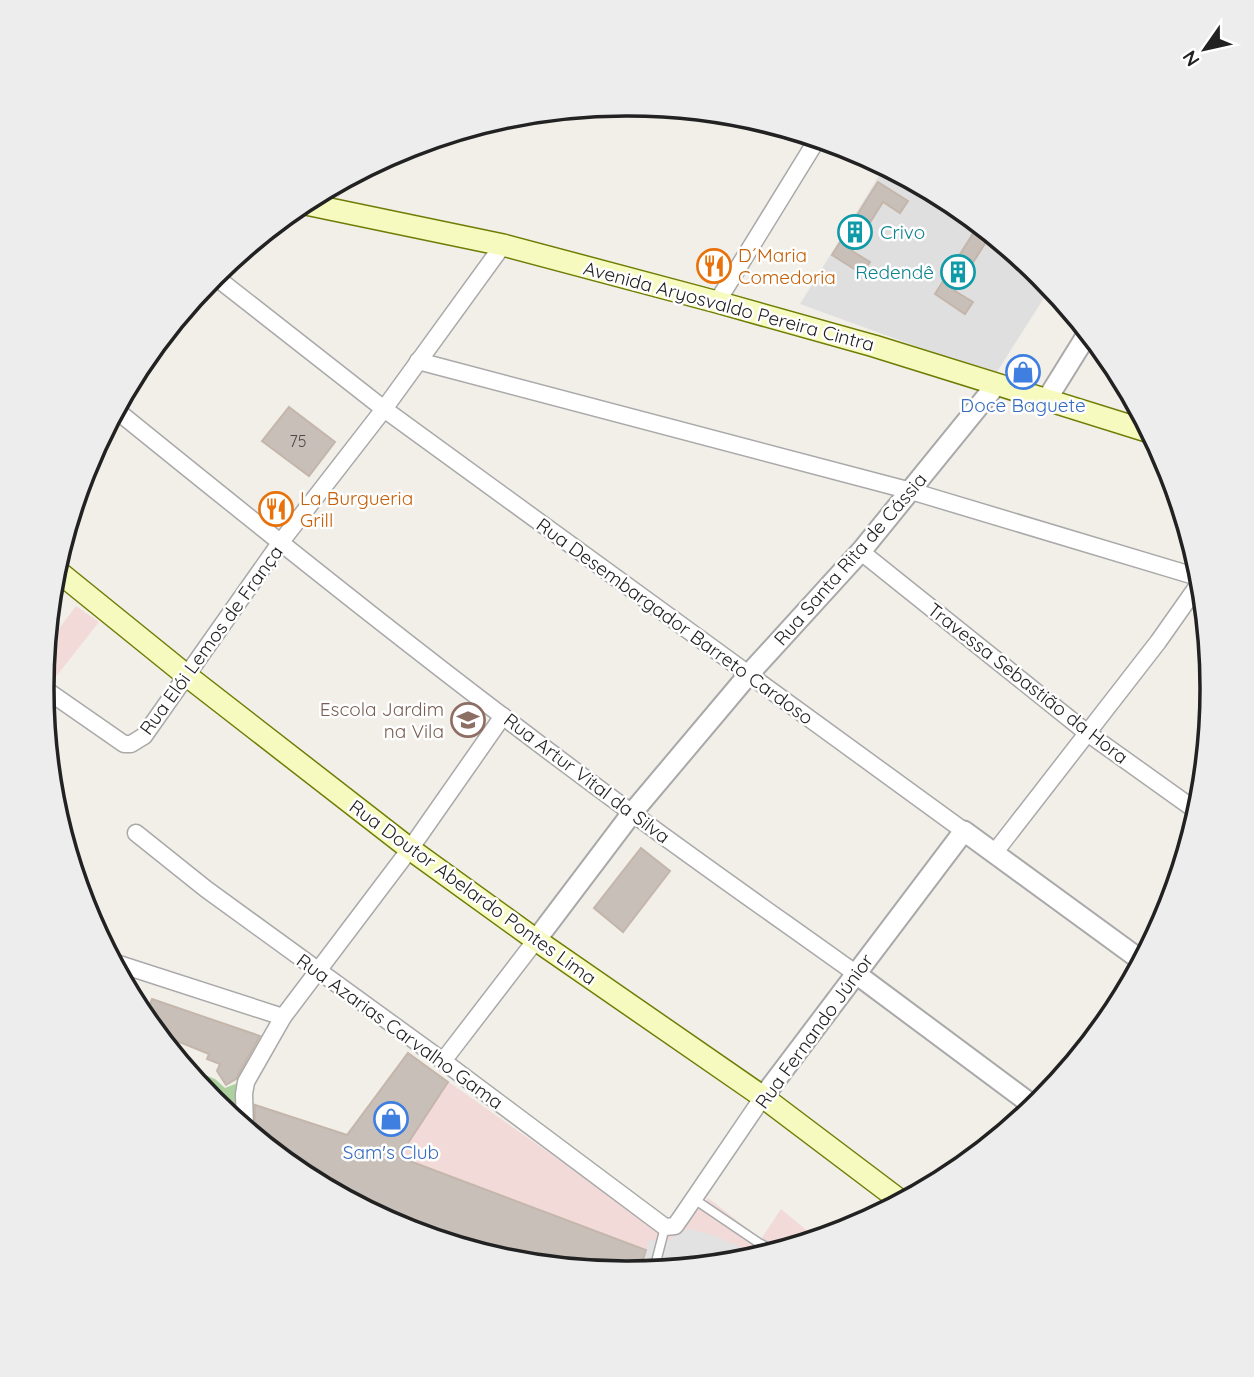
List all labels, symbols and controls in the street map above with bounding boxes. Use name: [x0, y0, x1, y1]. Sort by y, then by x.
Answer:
north arrow: [1170, 14, 1240, 84]
text: N: [1177, 46, 1205, 71]
building icon: Crivo: [836, 213, 874, 251]
place label: Crivo: [880, 220, 925, 244]
place label: D´Maria Comedoria: [738, 243, 836, 289]
restaurant icon: D´Maria Comedoria: [695, 247, 733, 285]
building icon: Redendê: [939, 253, 977, 291]
street label: Avenida Aryosvaldo Pereira Cintra: [581, 256, 877, 356]
place label: Redendê: [855, 260, 934, 284]
shop icon: Doce Baguete: [1004, 353, 1042, 391]
place label: Doce Baguete: [960, 393, 1086, 417]
house number: 75: [290, 431, 306, 451]
street label: Rua Santa Rita de Cássia: [768, 468, 932, 650]
place label: La Burgueria Grill: [300, 486, 413, 532]
restaurant icon: La Burgueria Grill: [257, 490, 295, 528]
street label: Rua Desembargador Barreto Cardoso: [532, 512, 818, 730]
street label: Rua Elói Lemos de França: [134, 540, 288, 740]
street label: Travessa Sebastião da Hora: [923, 597, 1133, 769]
place label: Escola Jardim na Vila: [320, 697, 444, 743]
school or university icon: Escola Jardim na Vila: [449, 701, 487, 739]
street label: Rua Artur Vital da Silva: [499, 708, 675, 848]
street label: Rua Doutor Abelardo Pontes Lima: [345, 794, 601, 990]
street label: Rua Azarias Carvalho Gama: [292, 948, 508, 1114]
street label: Rua Fernando Júnior: [750, 948, 879, 1113]
shop icon: Sam's Club: [372, 1100, 410, 1138]
place label: Sam's Club: [343, 1140, 439, 1164]

